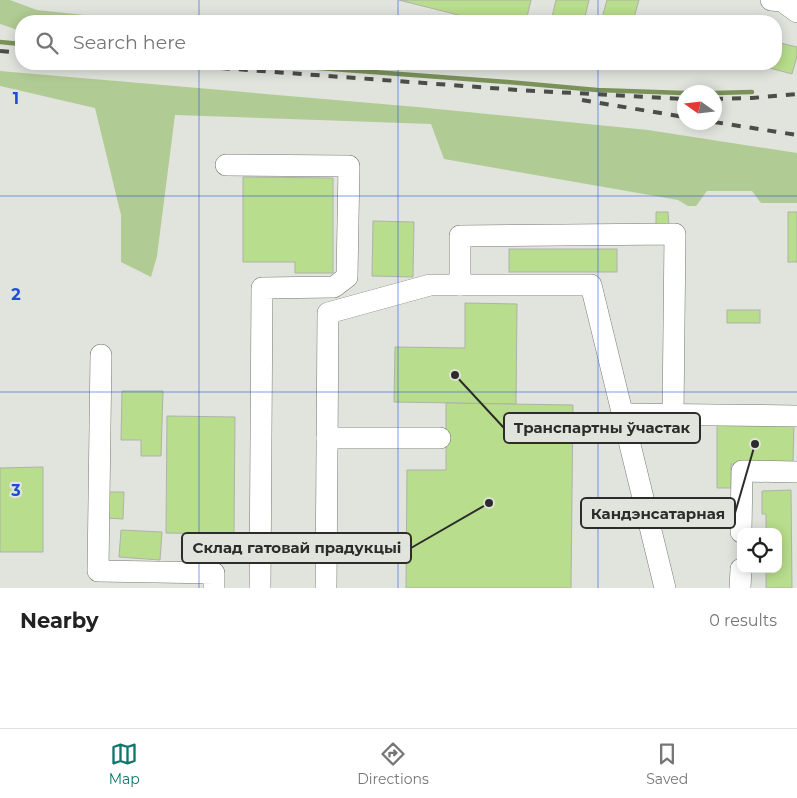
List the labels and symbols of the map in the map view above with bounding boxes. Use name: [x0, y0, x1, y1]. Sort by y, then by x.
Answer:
north arrow: [677, 85, 722, 130]
text: 1: [13, 89, 19, 108]
text: 2: [11, 285, 21, 304]
callout: Транспартны ўчастак: [504, 413, 700, 443]
text: Транспартны ўчастак: [514, 418, 691, 437]
text: 3: [10, 481, 21, 500]
callout: Кандэнсатарная: [581, 498, 735, 528]
text: Кандэнсатарная: [591, 504, 725, 523]
callout: Склад гатовай прадукцыі: [182, 533, 411, 563]
text: Склад гатовай прадукцыі: [193, 538, 401, 557]

